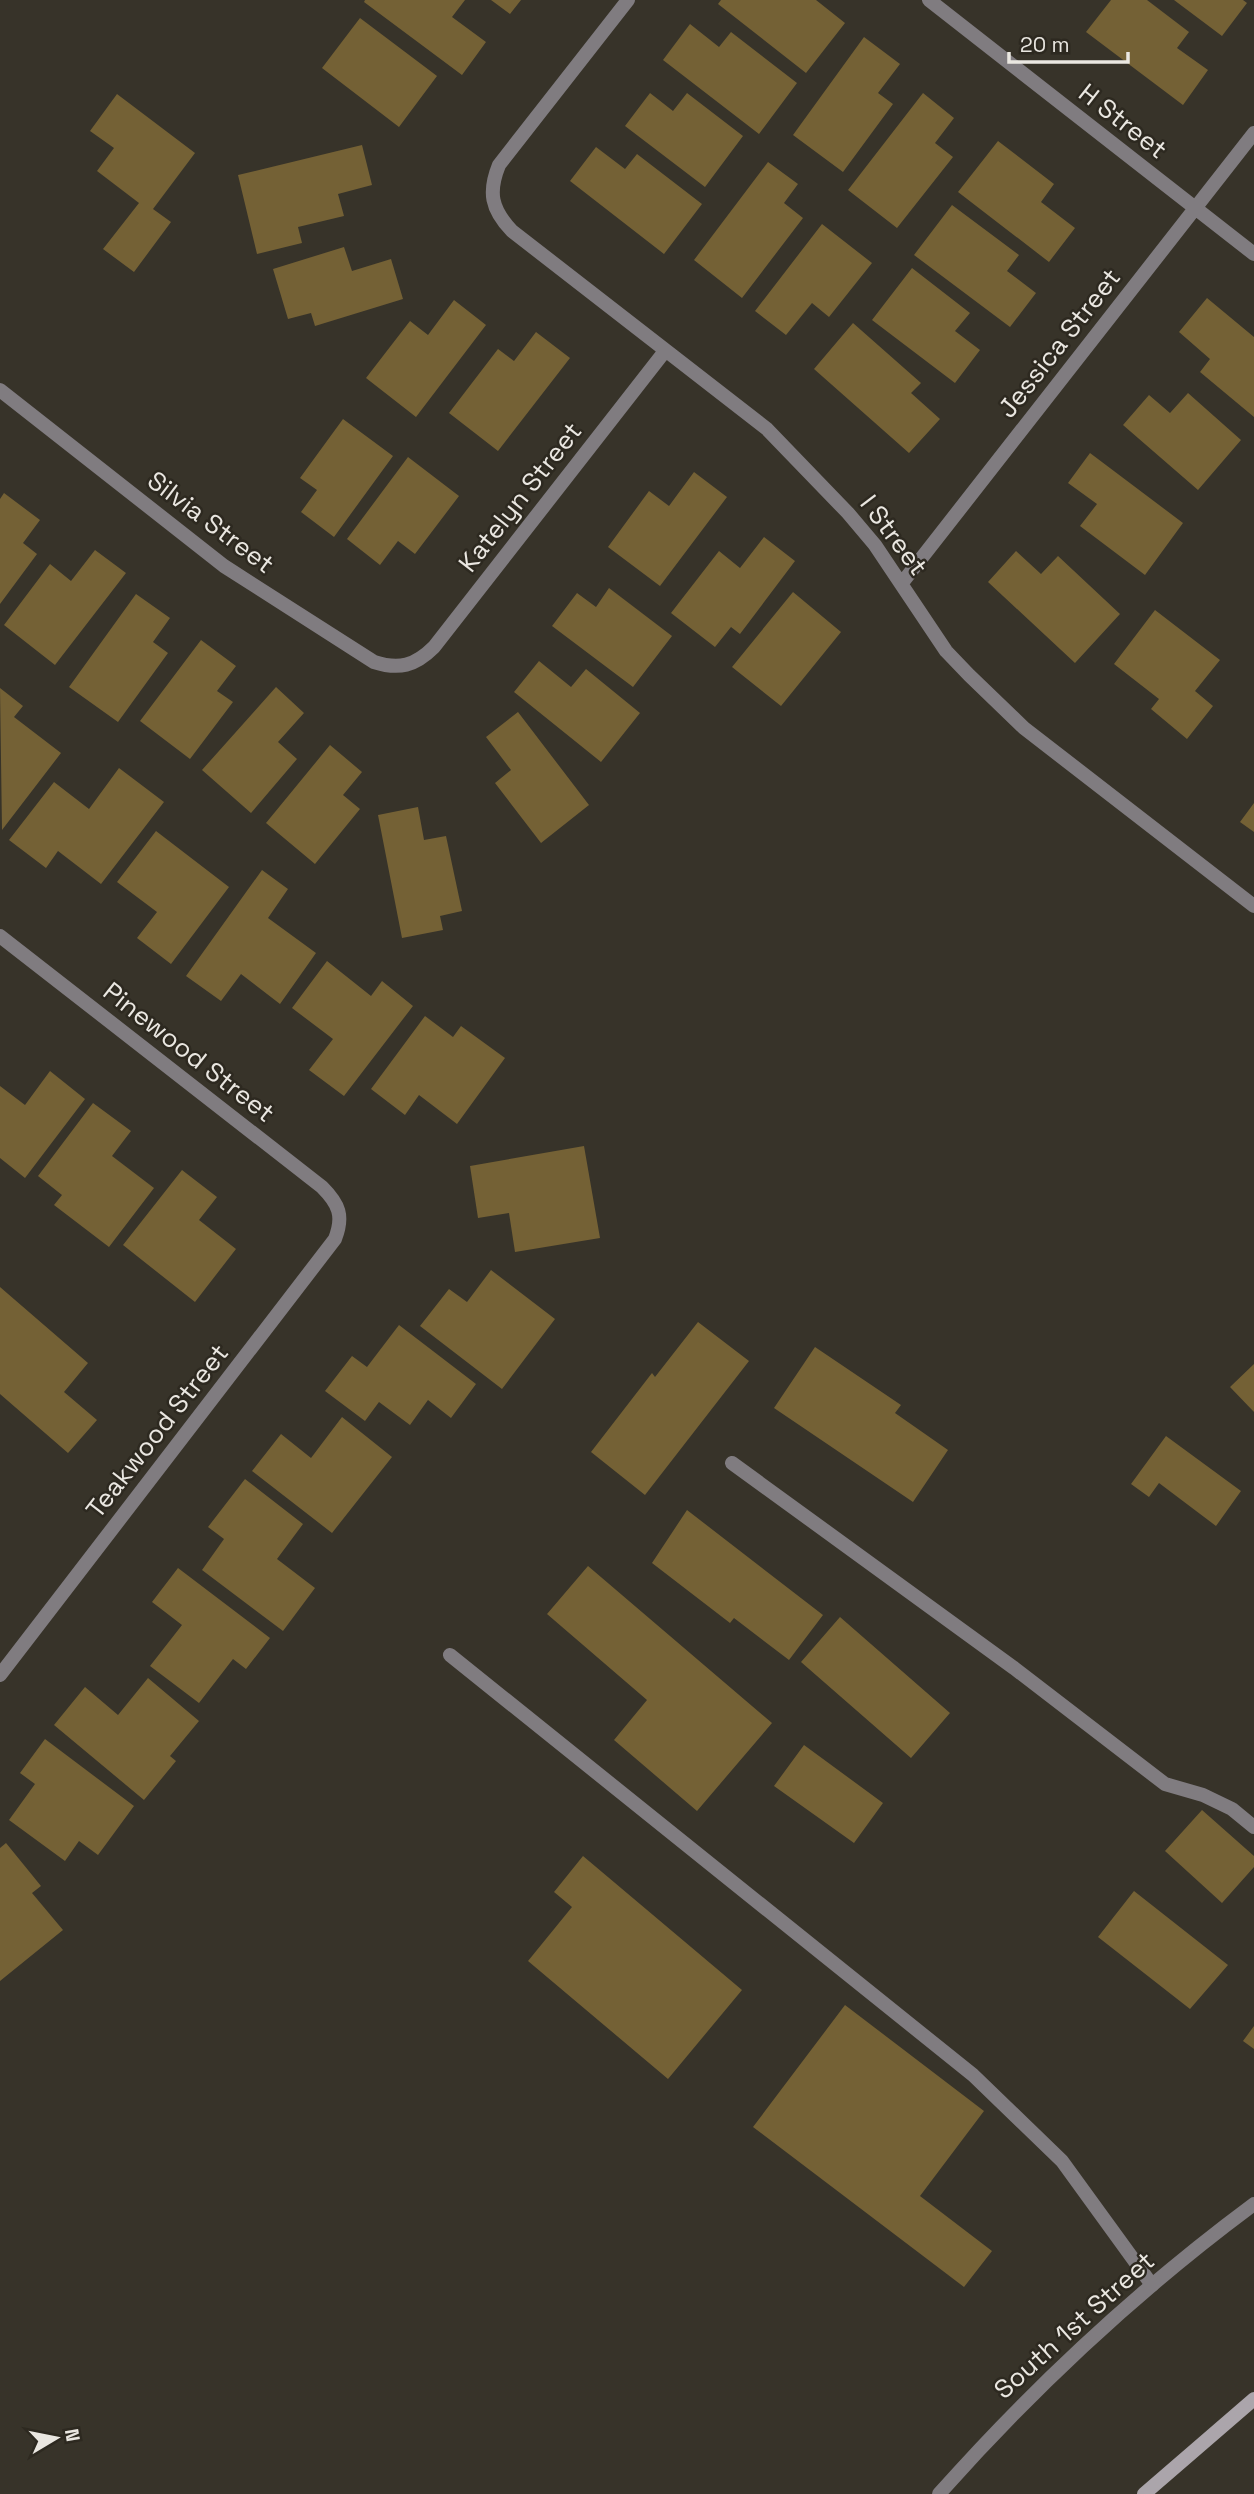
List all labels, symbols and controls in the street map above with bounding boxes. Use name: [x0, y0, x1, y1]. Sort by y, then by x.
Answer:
scale bar: [1009, 21, 1128, 65]
text: 20 m: [1020, 31, 1070, 58]
street label: H Street: [1072, 76, 1174, 166]
street label: Jessica Street: [990, 261, 1128, 425]
street label: Katelyn Street: [451, 415, 589, 579]
street label: Silvia Street: [141, 463, 281, 581]
street label: I Street: [853, 488, 935, 582]
street label: Pinewood Street: [96, 974, 282, 1130]
street label: Teakwood Street: [78, 1337, 236, 1525]
street label: South 1st Street: [986, 2244, 1162, 2406]
north arrow: [21, 2403, 91, 2473]
text: N: [59, 2427, 86, 2444]

